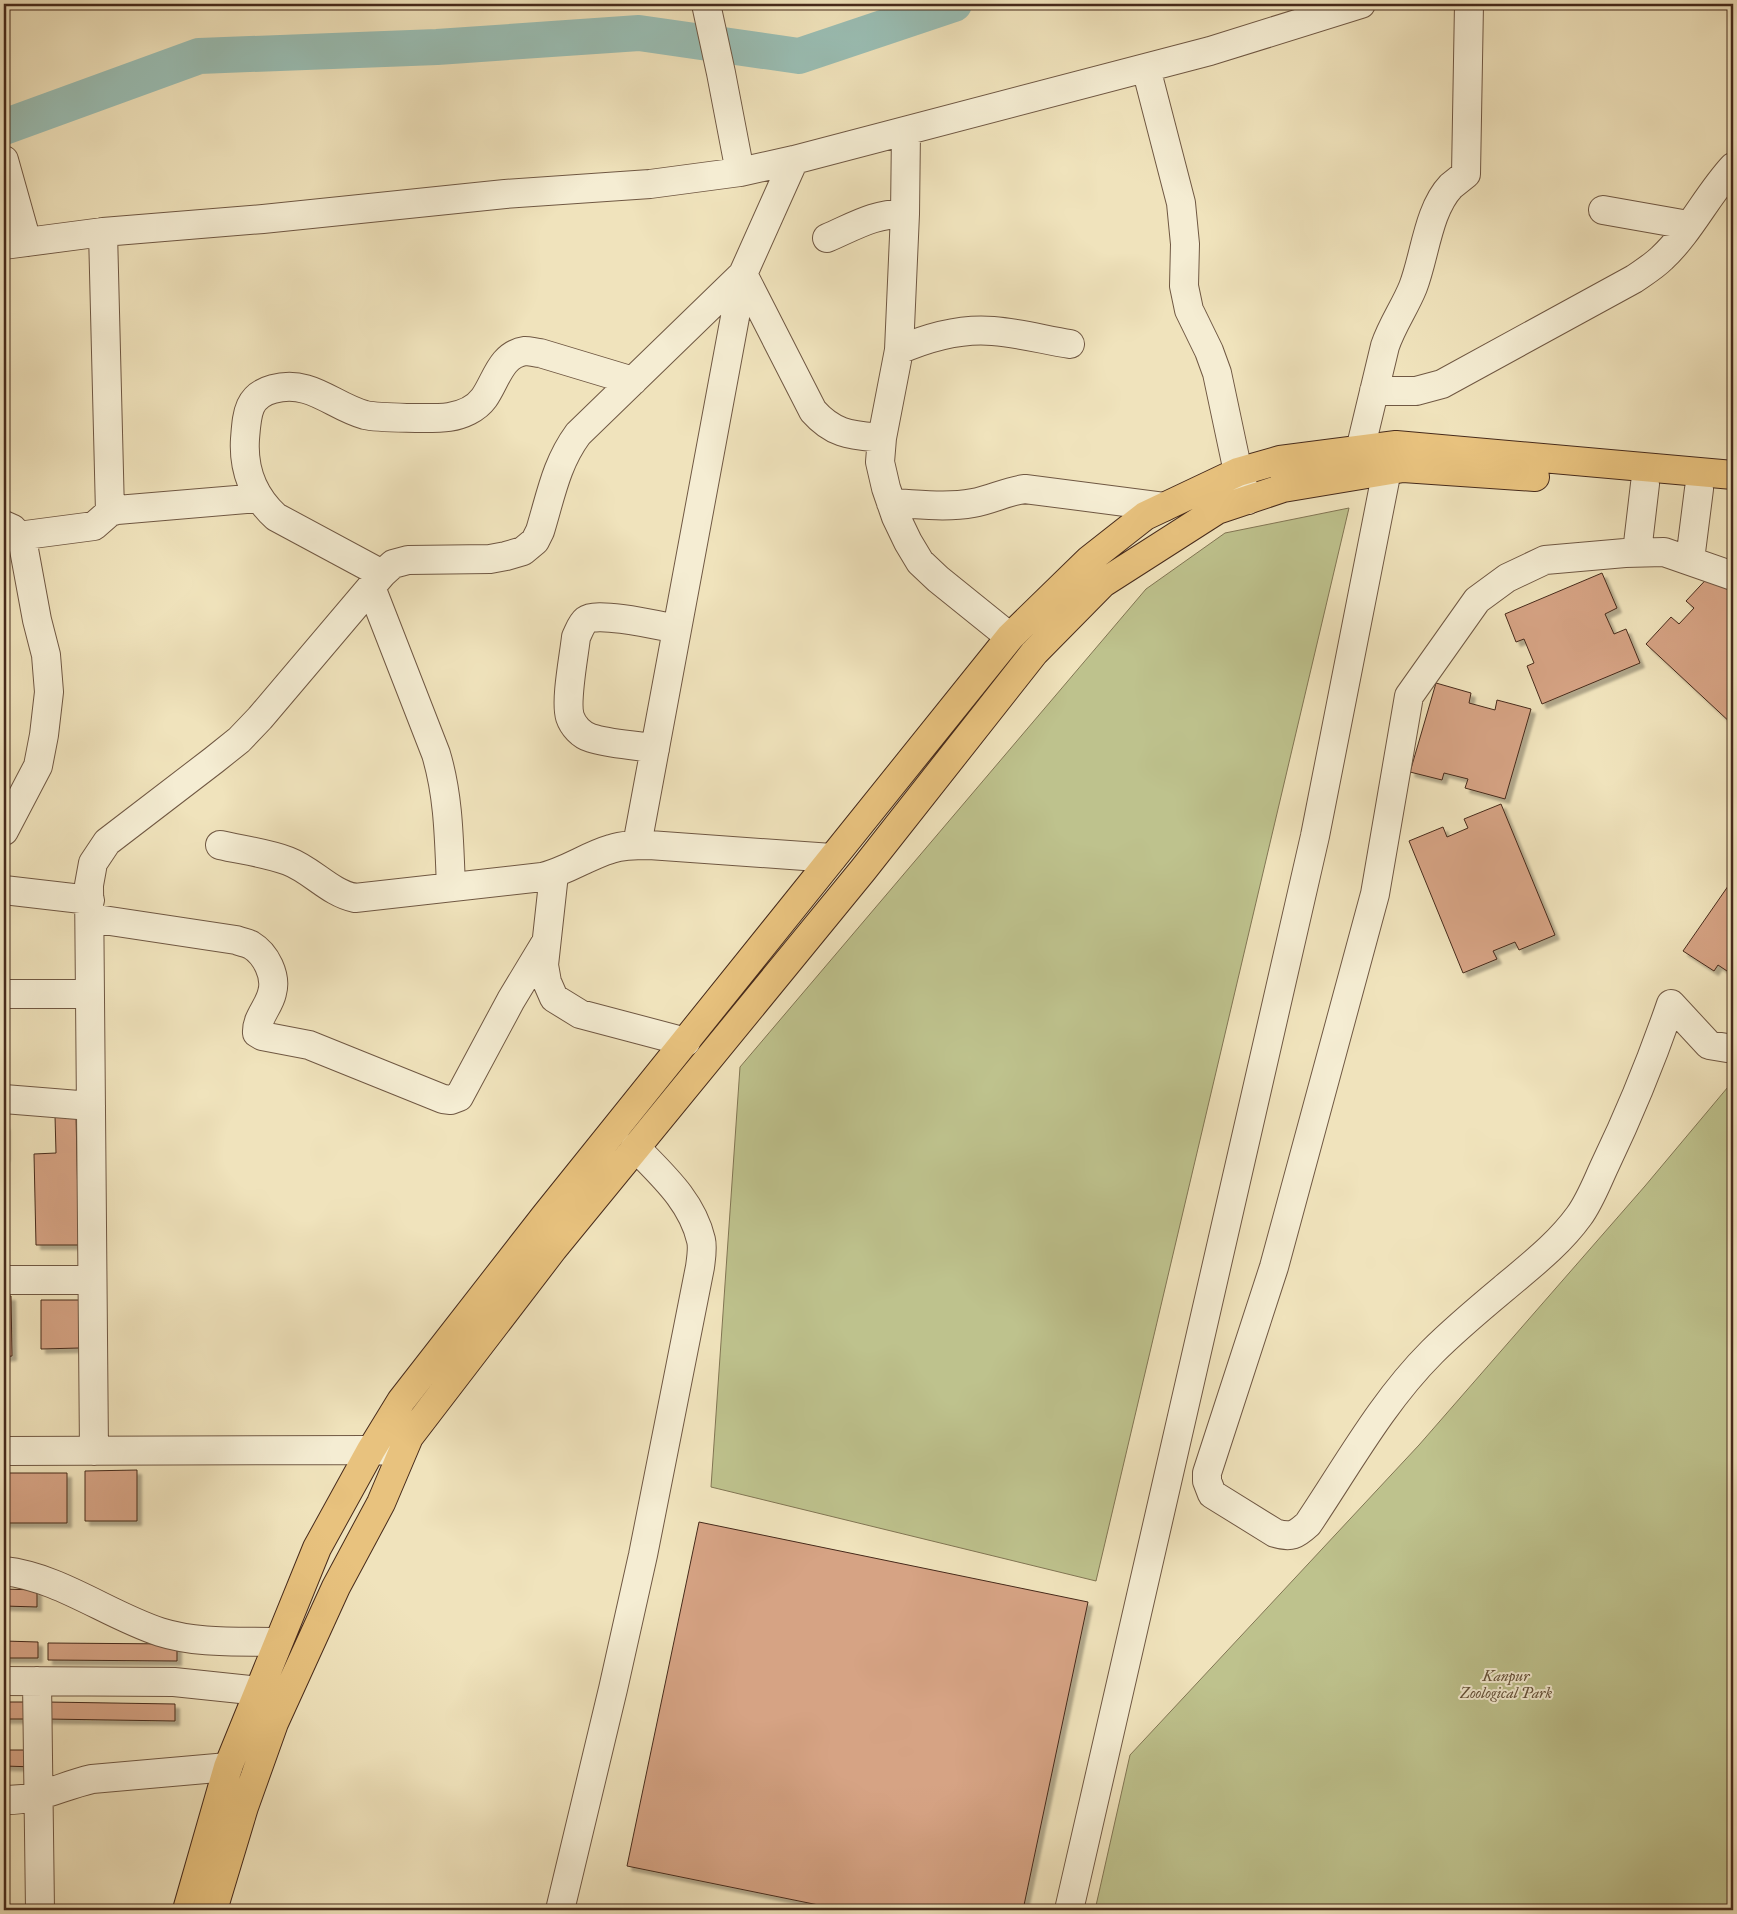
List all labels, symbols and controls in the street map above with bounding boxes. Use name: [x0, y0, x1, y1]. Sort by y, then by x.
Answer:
park label: Kanpur Zoological Park: [1459, 1667, 1552, 1702]

